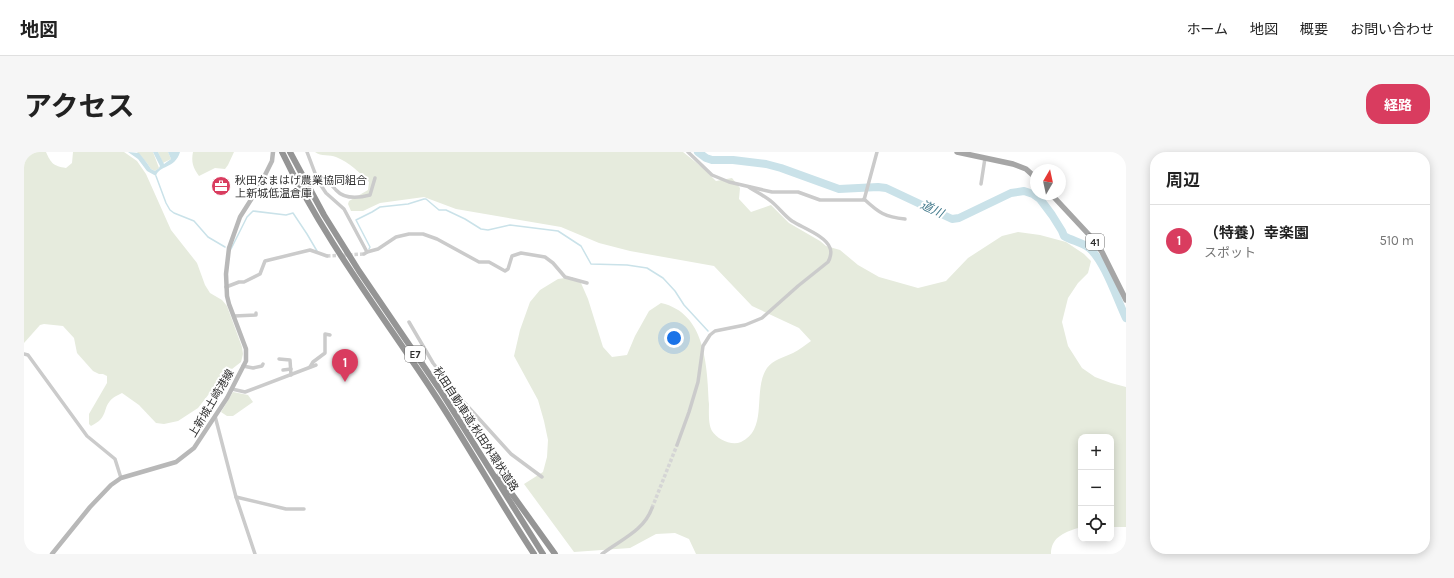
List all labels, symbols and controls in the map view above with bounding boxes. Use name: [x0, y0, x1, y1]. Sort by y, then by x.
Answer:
text: 地図: [20, 19, 58, 41]
text: ホーム: [1186, 21, 1228, 38]
text: 地図: [1250, 21, 1278, 38]
text: 概要: [1300, 21, 1328, 38]
text: お問い合わせ: [1350, 21, 1434, 38]
button: 経路: [1366, 84, 1430, 124]
text: アクセス: [24, 90, 135, 123]
north arrow: [1030, 164, 1066, 200]
text: 周辺: [1166, 170, 1200, 190]
place label: 秋田なまはげ農業協同組合 上新城低温倉庫: [235, 174, 367, 200]
office icon: 秋田なまはげ農業協同組合 上新城低温倉庫: [210, 175, 232, 197]
water label: 道川: [918, 198, 948, 221]
text: （特養）幸楽園: [1204, 224, 1309, 242]
text: 1: [1177, 233, 1181, 248]
text: 510 m: [1379, 233, 1414, 248]
road number: 41: [1086, 234, 1104, 250]
text: スポット: [1204, 245, 1256, 260]
your location: [664, 328, 684, 348]
road number: E7: [405, 346, 425, 362]
pin: 1: [332, 349, 358, 382]
street label: 秋田自動車道;秋田外環状道路: [430, 365, 521, 494]
street label: 上新城土崎港線: [186, 367, 237, 440]
map controls: [1078, 434, 1114, 542]
button: +: [1078, 434, 1114, 470]
button: −: [1078, 470, 1114, 506]
button: locate: [1078, 506, 1114, 542]

